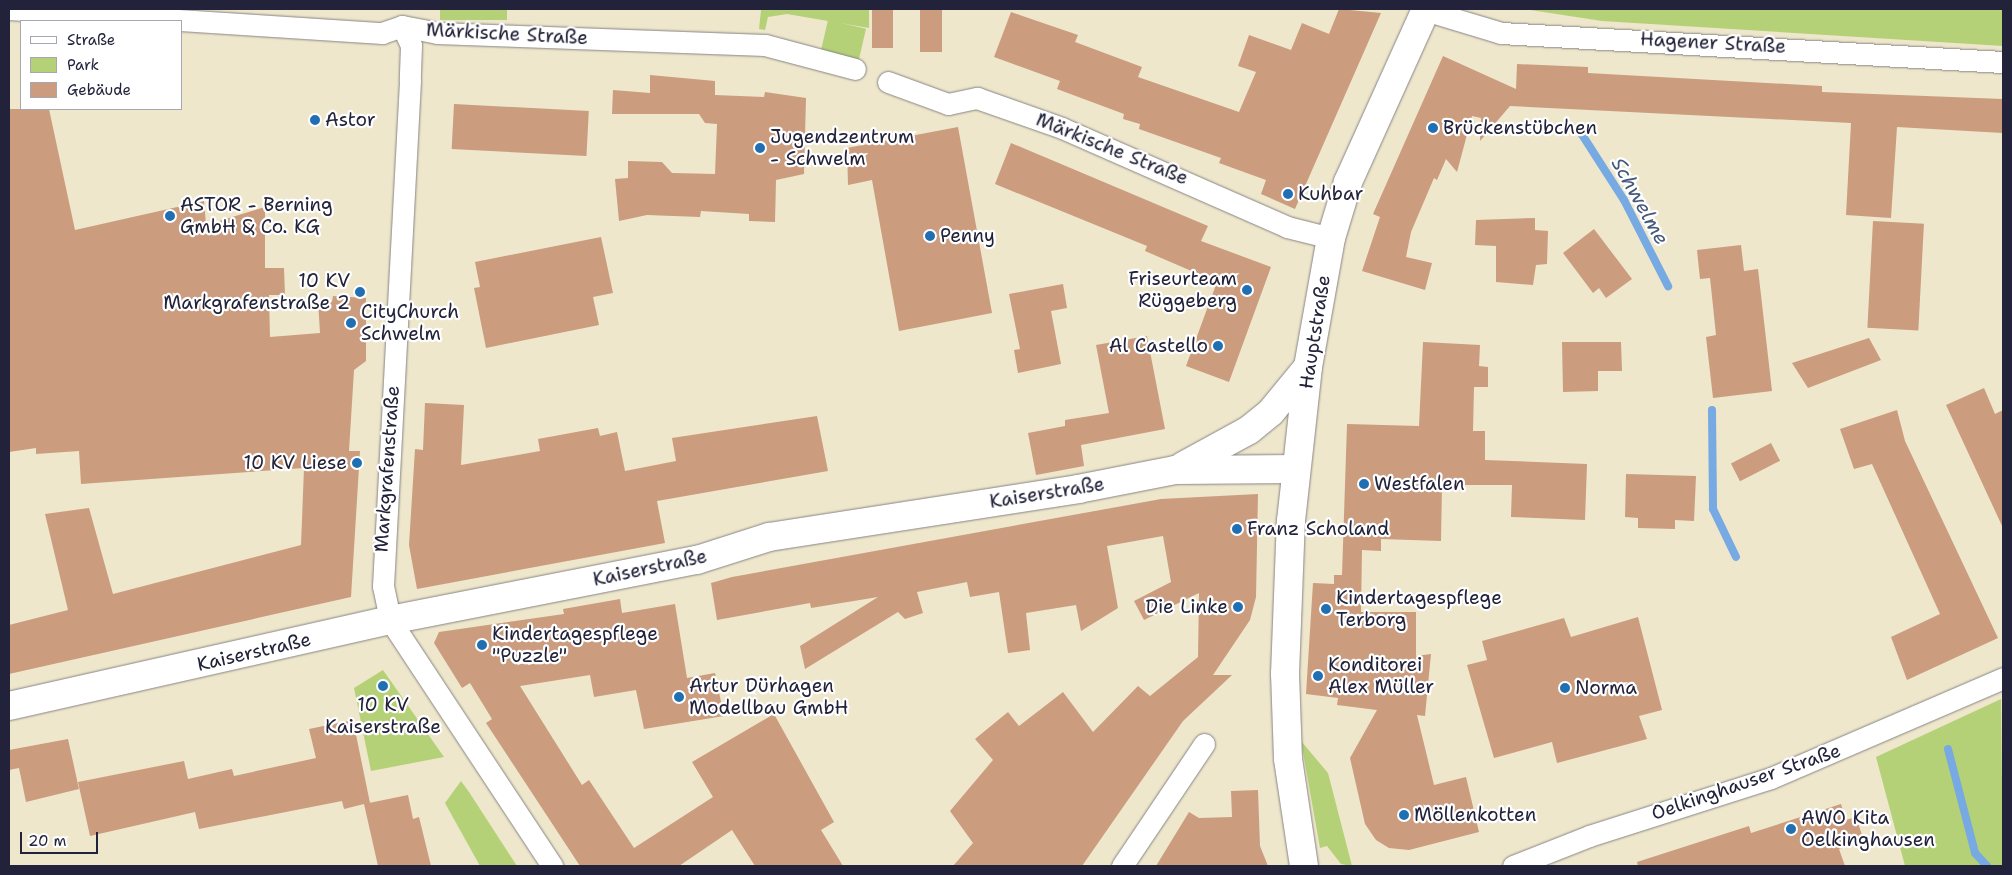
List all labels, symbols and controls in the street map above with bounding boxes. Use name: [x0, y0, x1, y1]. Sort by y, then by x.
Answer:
street label: Märkische Straße: [426, 18, 588, 50]
legend: [20, 20, 182, 110]
street label: Hagener Straße: [1639, 28, 1787, 58]
text: Straße: [67, 30, 115, 50]
text: Park: [67, 55, 99, 75]
text: Gebäude: [67, 80, 131, 100]
street label: Märkische Straße: [1033, 108, 1191, 190]
place label: Astor: [325, 109, 376, 131]
marker: Astor: [309, 114, 321, 126]
place label: Brückenstübchen: [1443, 117, 1597, 139]
marker: Brückenstübchen: [1427, 122, 1439, 134]
place label: Jugendzentrum - Schwelm: [770, 126, 914, 170]
marker: Jugendzentrum - Schwelm: [754, 142, 766, 154]
water label: Schwelme: [1606, 153, 1674, 249]
place label: Kuhbar: [1298, 183, 1363, 205]
marker: Kuhbar: [1282, 188, 1294, 200]
place label: ASTOR - Berning GmbH & Co. KG: [180, 194, 333, 238]
marker: ASTOR - Berning GmbH & Co. KG: [164, 210, 176, 222]
place label: Penny: [940, 225, 995, 247]
marker: Penny: [924, 230, 936, 242]
place label: Friseurteam Rüggeberg: [1128, 268, 1237, 312]
place label: 10 KV Markgrafenstraße 2: [163, 270, 350, 314]
street label: Hauptstraße: [1295, 273, 1335, 391]
marker: Friseurteam Rüggeberg: [1241, 284, 1253, 296]
marker: 10 KV Markgrafenstraße 2: [354, 286, 366, 298]
place label: CityChurch Schwelm: [361, 301, 459, 345]
marker: CityChurch Schwelm: [345, 317, 357, 329]
place label: Al Castello: [1109, 335, 1208, 357]
marker: Al Castello: [1212, 340, 1224, 352]
street label: Markgrafenstraße: [370, 385, 404, 553]
place label: 10 KV Liese: [243, 452, 347, 474]
marker: 10 KV Liese: [351, 457, 363, 469]
street label: Kaiserstraße: [988, 473, 1106, 513]
place label: Westfalen: [1374, 473, 1465, 495]
marker: Westfalen: [1358, 478, 1370, 490]
place label: Franz Scholand: [1247, 518, 1389, 540]
marker: Franz Scholand: [1231, 523, 1243, 535]
street label: Kaiserstraße: [591, 545, 709, 591]
place label: Kindertagespflege Terborg: [1336, 587, 1502, 631]
place label: Die Linke: [1145, 596, 1228, 618]
marker: Die Linke: [1232, 601, 1244, 613]
marker: Kindertagespflege Terborg: [1320, 603, 1332, 615]
place label: Kindertagespflege "Puzzle": [492, 623, 658, 667]
street label: Kaiserstraße: [195, 628, 313, 676]
marker: Kindertagespflege "Puzzle": [476, 639, 488, 651]
place label: Konditorei Alex Müller: [1328, 654, 1434, 698]
marker: Konditorei Alex Müller: [1312, 670, 1324, 682]
place label: Artur Dürhagen Modellbau GmbH: [689, 675, 849, 719]
place label: Norma: [1575, 677, 1637, 699]
marker: 10 KV Kaiserstraße: [377, 680, 389, 692]
marker: Norma: [1559, 682, 1571, 694]
marker: Artur Dürhagen Modellbau GmbH: [673, 691, 685, 703]
place label: 10 KV Kaiserstraße: [325, 694, 441, 738]
street label: Oelkinghauser Straße: [1648, 739, 1844, 825]
place label: Möllenkotten: [1414, 804, 1536, 826]
place label: AWO Kita Oelkinghausen: [1801, 807, 1935, 851]
marker: Möllenkotten: [1398, 809, 1410, 821]
scale bar: [22, 822, 100, 854]
marker: AWO Kita Oelkinghausen: [1785, 823, 1797, 835]
text: 20 m: [28, 831, 67, 851]

